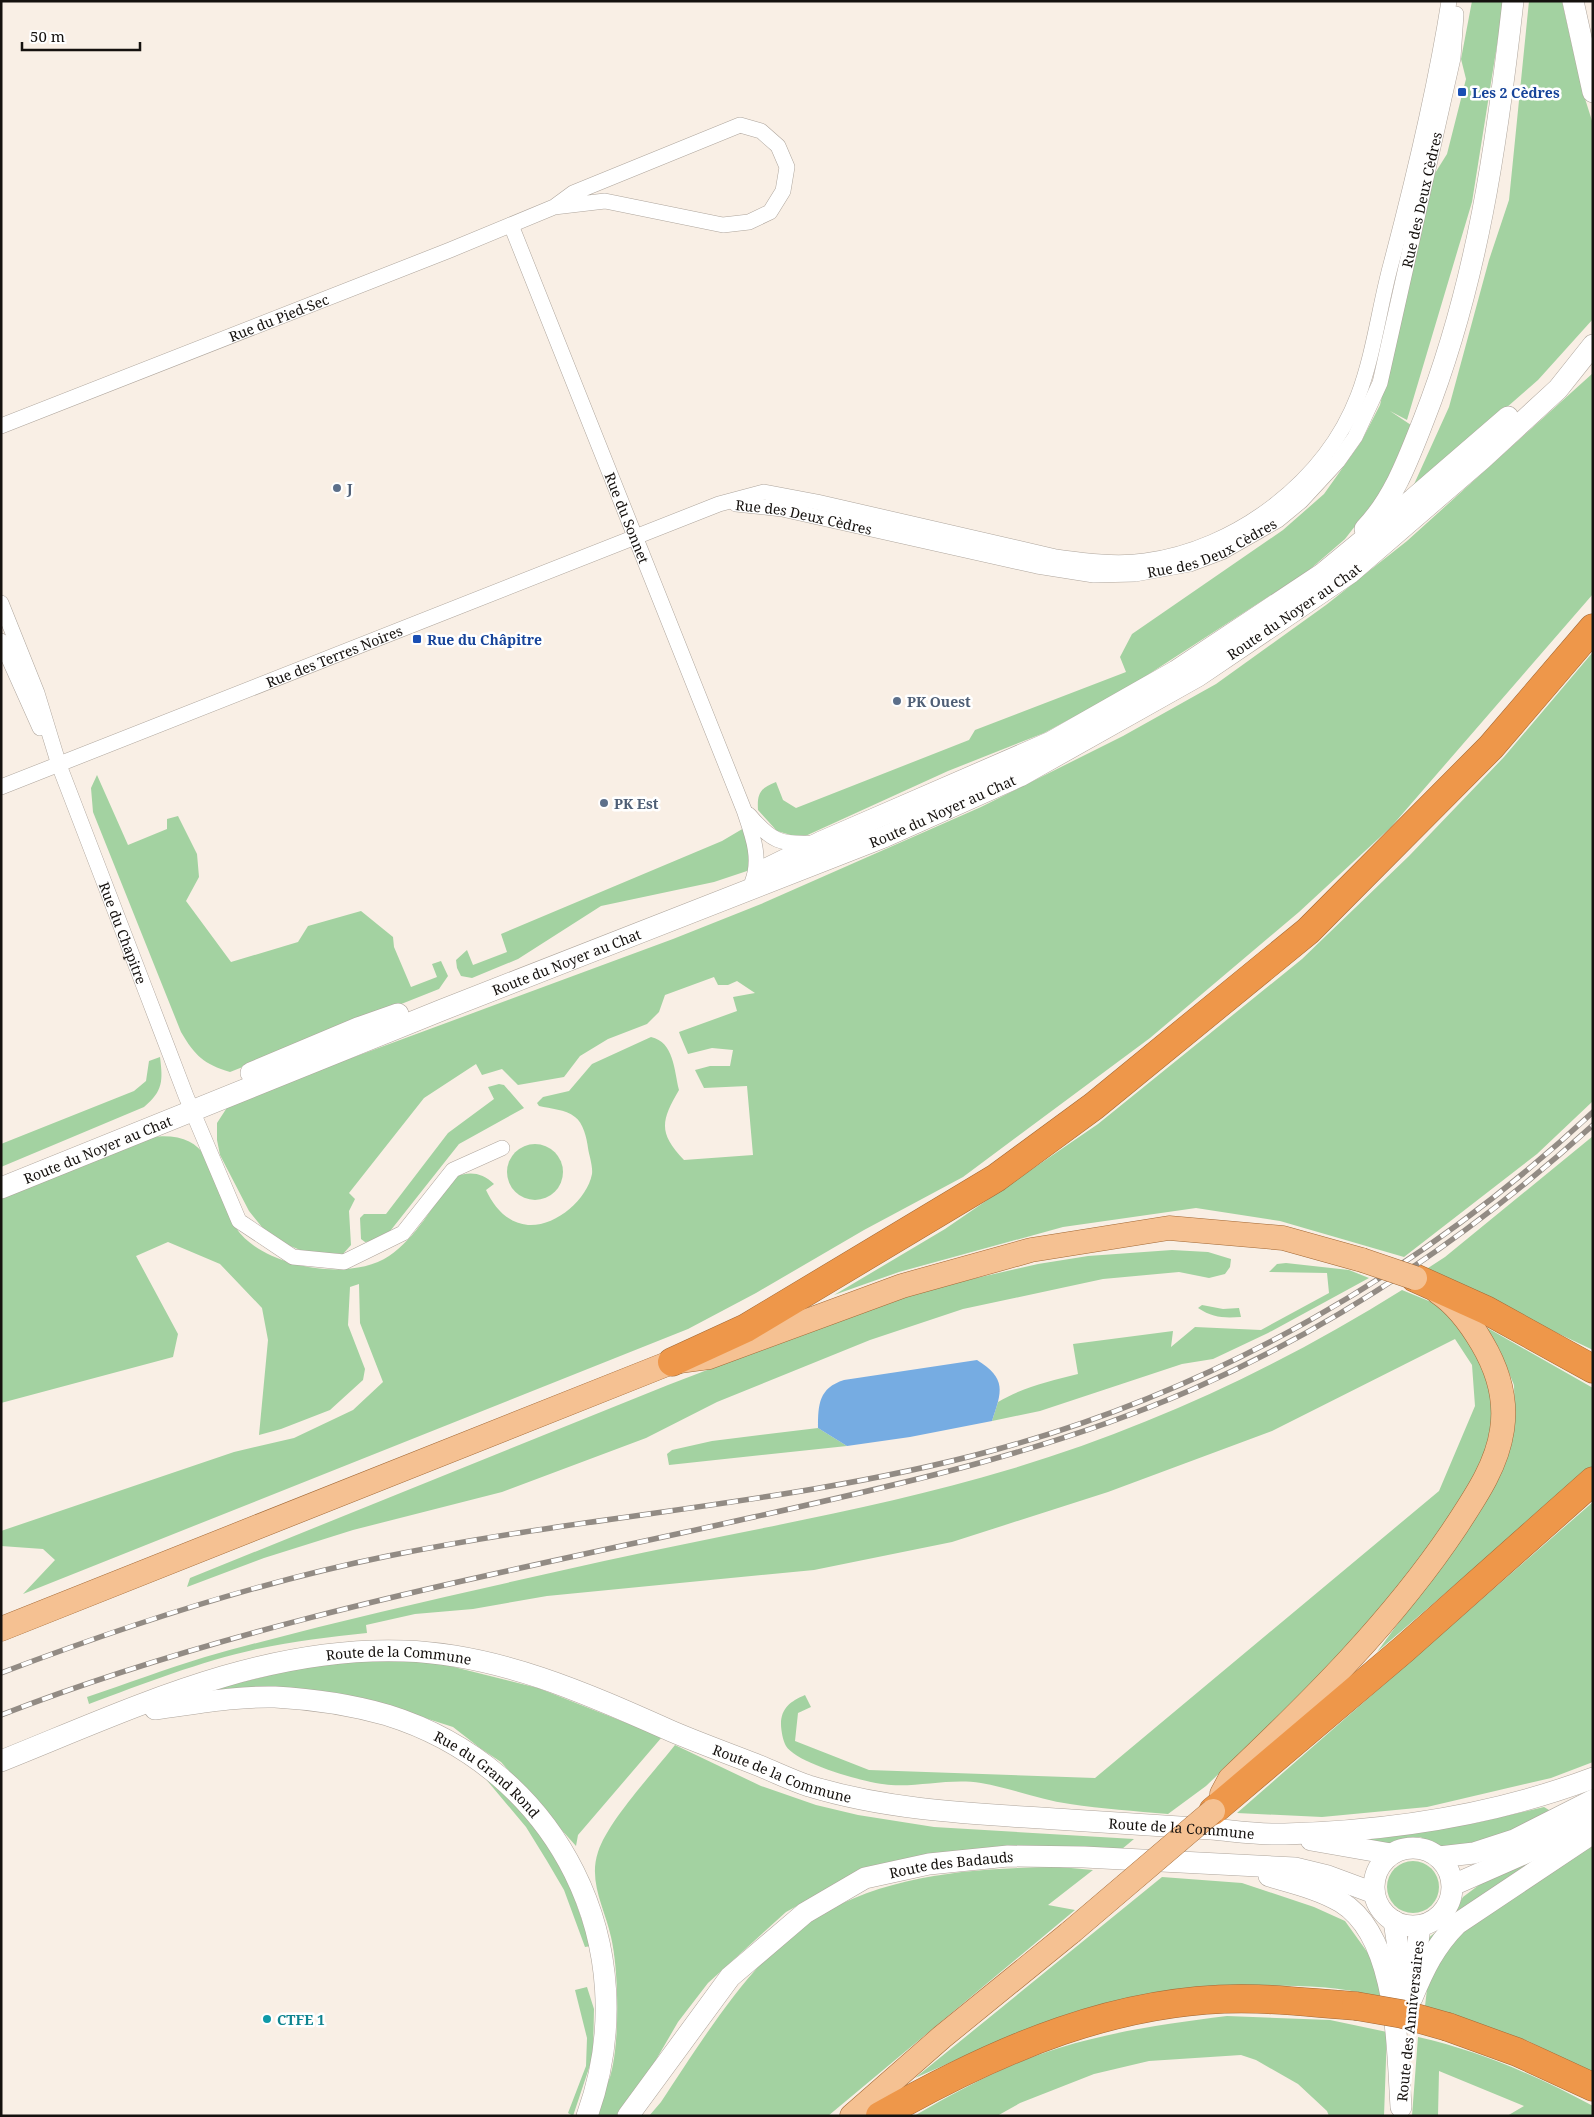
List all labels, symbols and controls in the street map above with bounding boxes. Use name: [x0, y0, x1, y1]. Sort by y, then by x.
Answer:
scale bar: [22, 20, 140, 52]
text: 50 m: [30, 26, 65, 46]
place label: Les 2 Cèdres: [1472, 83, 1560, 102]
marker: Les 2 Cèdres: [1456, 86, 1468, 98]
street label: Rue des Deux Cèdres: [1397, 130, 1446, 269]
street label: Rue du Pied-Sec: [226, 289, 331, 345]
street label: Rue du Sonnet: [601, 469, 654, 566]
place label: J: [346, 479, 353, 498]
marker: J: [331, 482, 343, 494]
street label: Rue des Deux Cèdres: [735, 495, 874, 538]
street label: Rue des Deux Cèdres: [1145, 513, 1280, 581]
street label: Route du Noyer au Chat: [1223, 559, 1365, 663]
street label: Rue des Terres Noires: [263, 620, 405, 691]
place label: Rue du Châpitre: [427, 630, 542, 649]
marker: Rue du Châpitre: [411, 633, 423, 645]
place label: PK Ouest: [907, 692, 971, 711]
marker: PK Ouest: [891, 695, 903, 707]
street label: Route du Noyer au Chat: [866, 770, 1018, 851]
place label: PK Est: [614, 794, 659, 813]
marker: PK Est: [598, 797, 610, 809]
street label: Rue du Chapitre: [95, 879, 152, 987]
street label: Route du Noyer au Chat: [489, 924, 643, 999]
street label: Route du Noyer au Chat: [20, 1111, 174, 1188]
street label: Route de la Commune: [325, 1641, 473, 1668]
street label: Rue du Grand Rond: [431, 1726, 545, 1822]
street label: Route de la Commune: [710, 1739, 854, 1806]
street label: Route de la Commune: [1108, 1813, 1255, 1843]
street label: Route des Badauds: [887, 1846, 1014, 1882]
street label: Route des Anniversaires: [1392, 1939, 1428, 2103]
place label: CTFE 1: [277, 2010, 325, 2029]
marker: CTFE 1: [261, 2013, 273, 2025]

